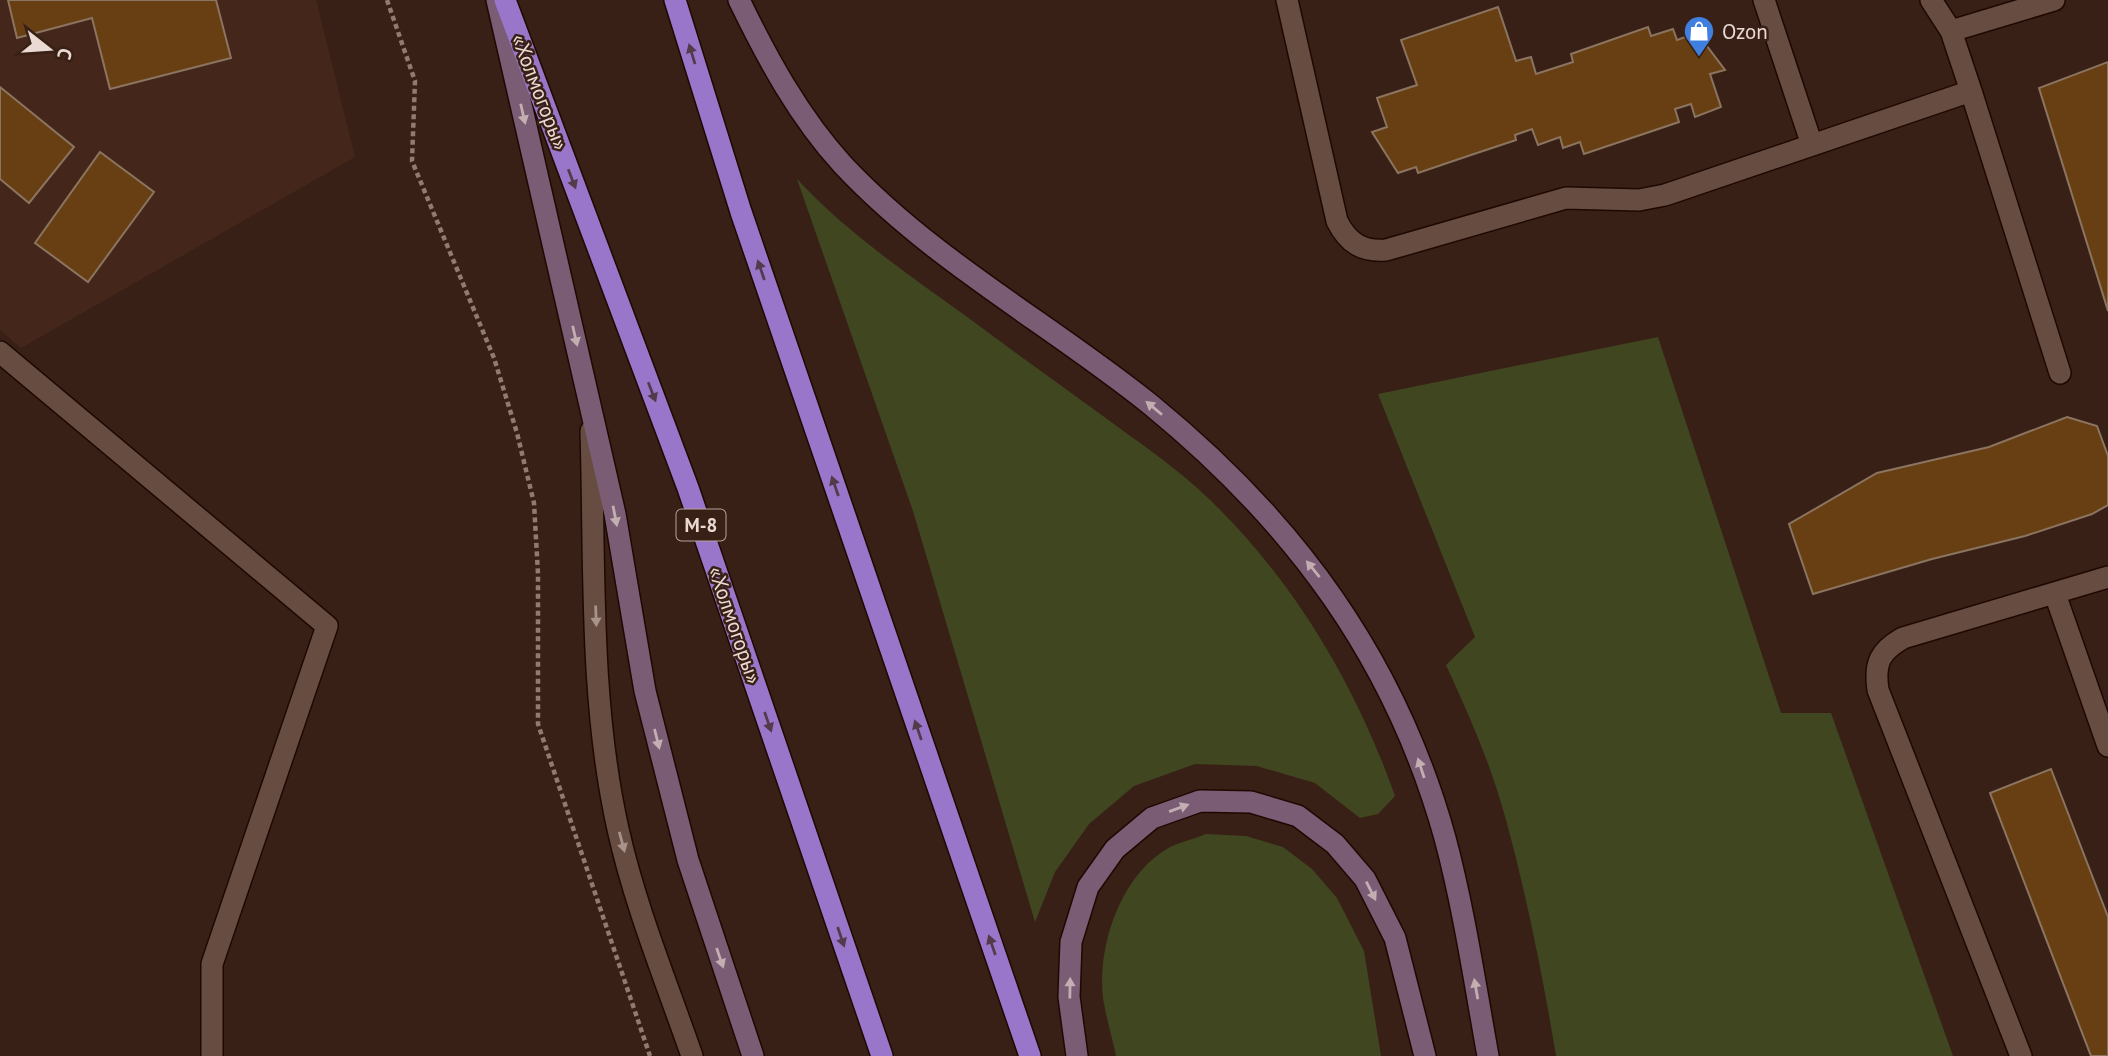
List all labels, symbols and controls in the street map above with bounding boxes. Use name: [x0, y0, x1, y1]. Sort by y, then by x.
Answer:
north arrow: [14, 14, 84, 84]
shop icon: Ozon: [1682, 14, 1716, 58]
place label: Ozon: [1722, 18, 1768, 45]
street label: «Холмогоры»: [505, 30, 575, 154]
one-way arrow: [686, 43, 697, 64]
text: С: [52, 45, 78, 63]
one-way arrow: [518, 103, 529, 125]
one-way arrow: [567, 168, 578, 189]
one-way arrow: [755, 260, 766, 281]
one-way arrow: [569, 325, 580, 347]
one-way arrow: [647, 381, 658, 402]
one-way arrow: [1145, 401, 1162, 416]
one-way arrow: [829, 475, 840, 496]
one-way arrow: [610, 505, 621, 527]
road number: М-8: [676, 510, 726, 540]
one-way arrow: [1306, 561, 1321, 579]
street label: «Холмогоры»: [702, 563, 768, 687]
one-way arrow: [591, 606, 602, 628]
one-way arrow: [763, 712, 774, 733]
one-way arrow: [912, 719, 923, 740]
one-way arrow: [652, 728, 663, 750]
one-way arrow: [1416, 758, 1426, 779]
one-way arrow: [1169, 802, 1190, 813]
one-way arrow: [617, 832, 627, 853]
one-way arrow: [1365, 881, 1376, 901]
one-way arrow: [836, 927, 847, 948]
one-way arrow: [986, 934, 997, 955]
one-way arrow: [715, 947, 726, 968]
one-way arrow: [1064, 977, 1076, 999]
one-way arrow: [1470, 978, 1481, 1000]

